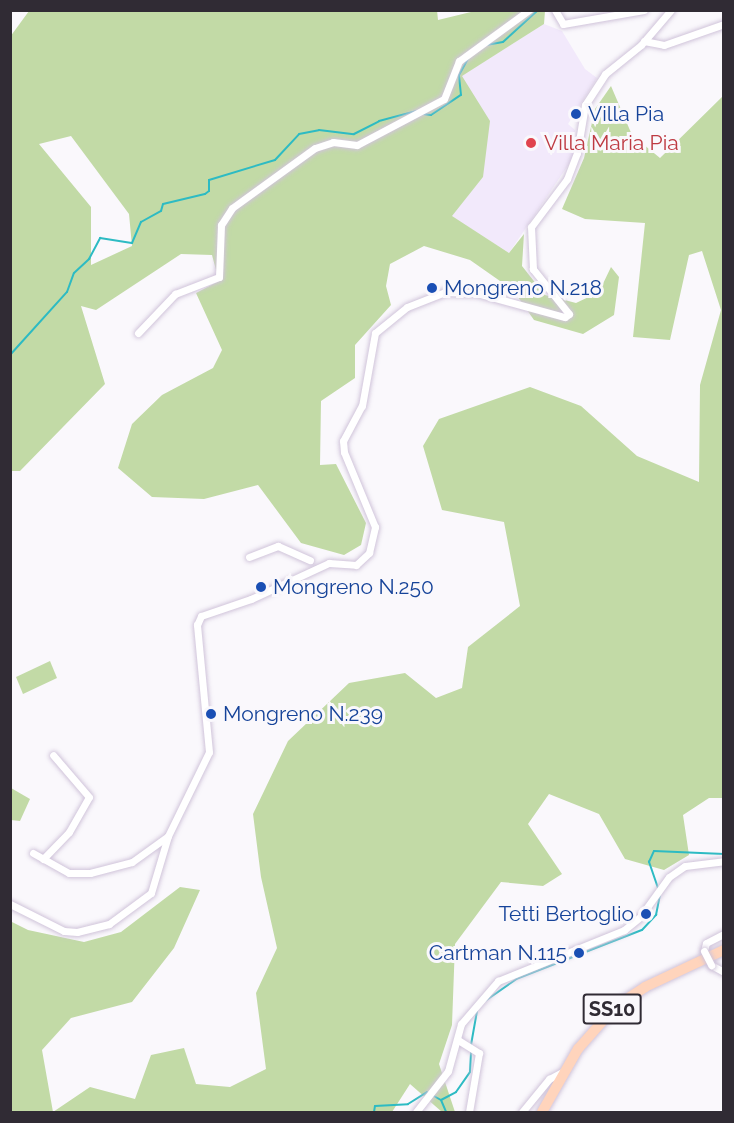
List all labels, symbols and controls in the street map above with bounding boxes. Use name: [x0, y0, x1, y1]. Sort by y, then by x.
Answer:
place label: Villa Pia: [588, 101, 664, 127]
marker: Villa Pia: [569, 107, 583, 121]
place label: Villa Maria Pia: [544, 130, 679, 156]
marker: Villa Maria Pia: [522, 134, 540, 152]
place label: Mongreno N.218: [444, 275, 602, 301]
marker: Mongreno N.218: [425, 281, 439, 295]
place label: Mongreno N.250: [273, 574, 434, 600]
marker: Mongreno N.250: [254, 580, 268, 594]
place label: Mongreno N.239: [223, 701, 383, 727]
marker: Mongreno N.239: [204, 707, 218, 721]
place label: Tetti Bertoglio: [499, 901, 634, 927]
marker: Tetti Bertoglio: [639, 907, 653, 921]
place label: Cartman N.115: [429, 940, 567, 966]
marker: Cartman N.115: [572, 946, 586, 960]
road number: SS10: [582, 992, 642, 1026]

